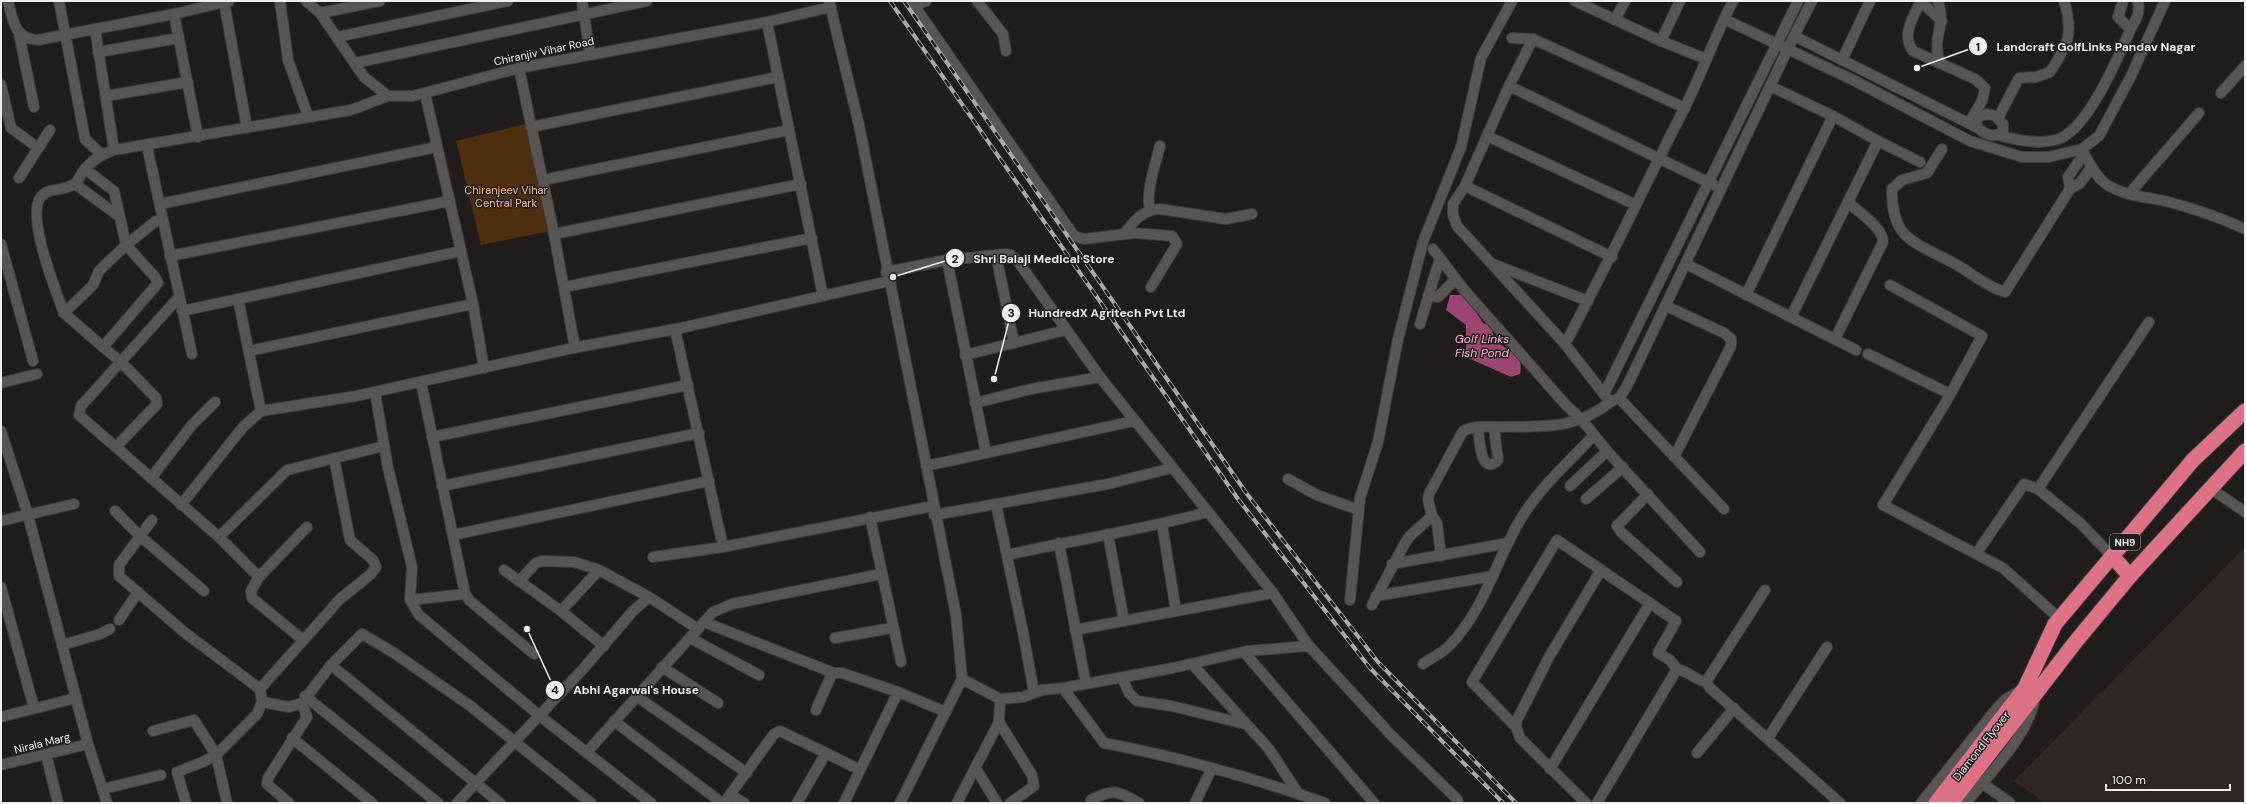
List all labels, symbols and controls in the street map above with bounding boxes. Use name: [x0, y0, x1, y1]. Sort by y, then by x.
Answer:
street label: Chiranjiv Vihar Road: [493, 34, 596, 68]
callout: Landcraft GolfLinks Pandav Nagar: [1968, 34, 2203, 58]
text: 1: [1976, 39, 1980, 55]
text: Landcraft GolfLinks Pandav Nagar: [1997, 39, 2196, 55]
park label: Chiranjeev Vihar Central Park: [464, 183, 548, 210]
callout: Shri Balaji Medical Store: [945, 246, 1122, 270]
text: 2: [952, 251, 959, 267]
text: Shri Balaji Medical Store: [974, 251, 1115, 267]
callout: HundredX Agritech Pvt Ltd: [1001, 301, 1194, 325]
text: 3: [1007, 305, 1015, 321]
text: HundredX Agritech Pvt Ltd: [1029, 305, 1186, 321]
water label: Golf Links Fish Pond: [1455, 331, 1509, 361]
road number: NH9: [2110, 534, 2140, 550]
callout: Abhi Agarwal's House: [545, 678, 707, 702]
text: 4: [551, 682, 559, 698]
text: Abhi Agarwal's House: [573, 682, 699, 698]
street label: Diamond Flyover: [1949, 708, 2013, 784]
street label: Nirala Marg: [13, 729, 71, 757]
scale bar: [2106, 766, 2230, 792]
text: 100 m: [2112, 772, 2146, 788]

